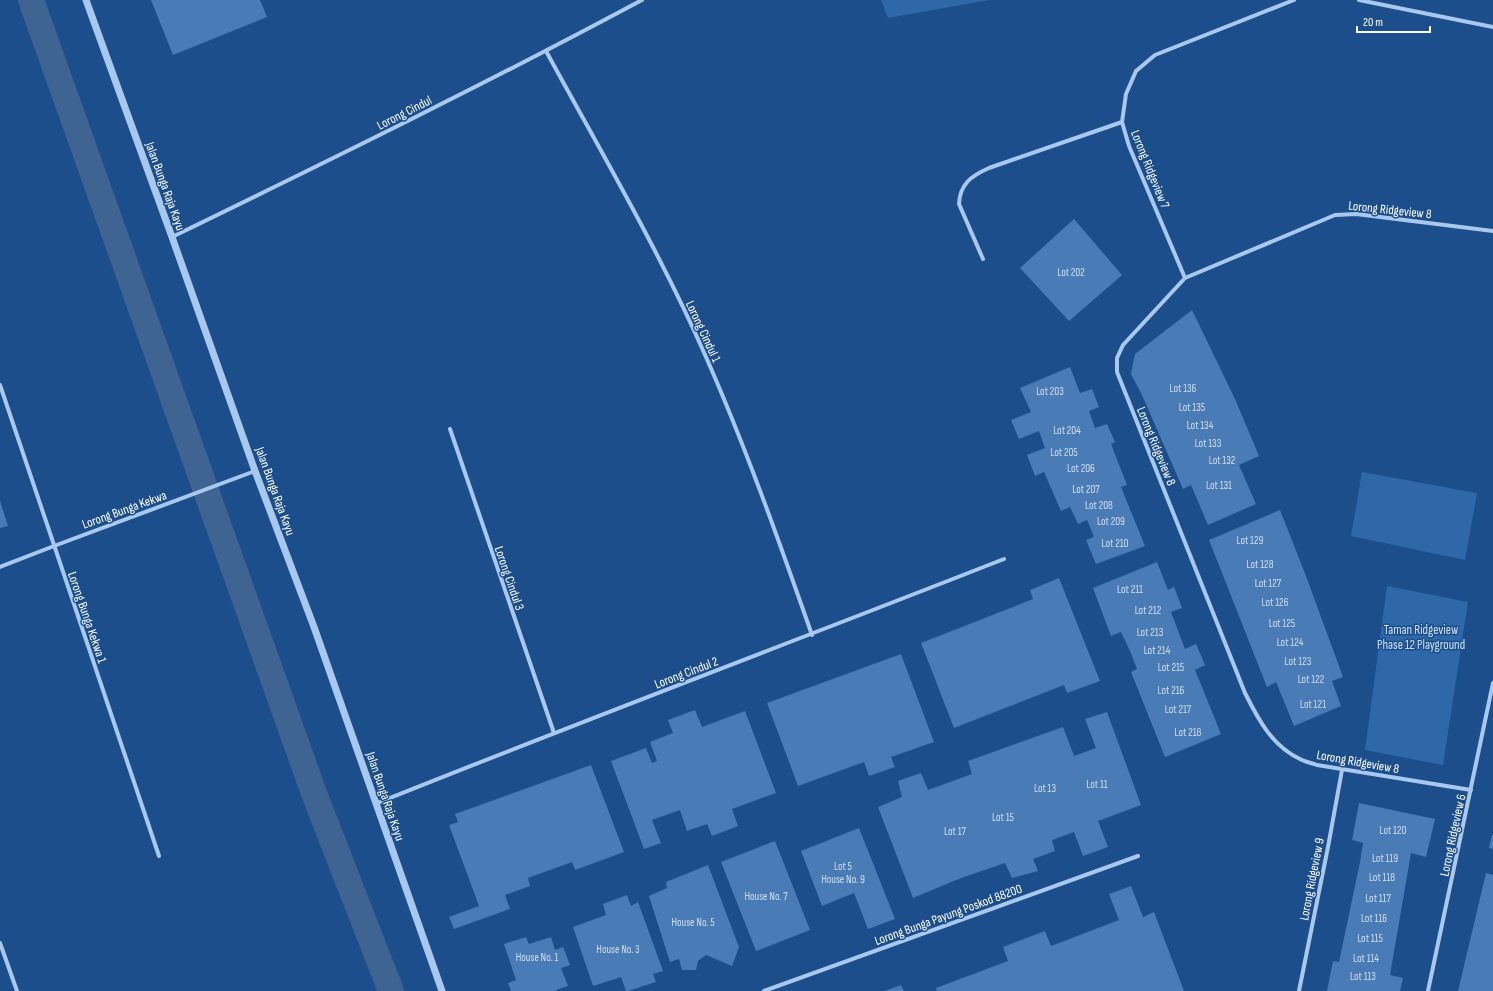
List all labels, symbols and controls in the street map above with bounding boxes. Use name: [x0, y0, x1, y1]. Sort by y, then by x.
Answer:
scale bar: [1357, 8, 1430, 34]
text: 20 m: [1363, 15, 1383, 30]
street label: Lorong Cindul: [374, 92, 435, 133]
street label: Lorong Ridgeview 7: [1127, 128, 1173, 212]
street label: Jalan Bunga Raja Kayu: [141, 139, 188, 233]
street label: Lorong Ridgeview 8: [1347, 198, 1433, 222]
house number: Lot 202: [1057, 266, 1085, 279]
street label: Lorong Cindul 1: [682, 298, 724, 365]
house number: Lot 136: [1170, 382, 1197, 395]
house number: Lot 203: [1036, 385, 1064, 398]
house number: Lot 135: [1179, 401, 1205, 414]
street label: Lorong Ridgeview 8: [1133, 405, 1179, 488]
house number: Lot 134: [1187, 419, 1214, 432]
house number: Lot 204: [1053, 424, 1081, 437]
house number: Lot 133: [1195, 437, 1222, 450]
street label: Jalan Bunga Raja Kayu: [251, 444, 298, 538]
house number: Lot 205: [1050, 446, 1078, 459]
house number: Lot 132: [1209, 454, 1236, 467]
house number: Lot 206: [1067, 462, 1095, 475]
house number: Lot 131: [1206, 479, 1232, 492]
house number: Lot 207: [1072, 483, 1100, 496]
street label: Lorong Bunga Kekwa: [80, 487, 169, 533]
house number: Lot 208: [1085, 499, 1113, 512]
house number: Lot 209: [1097, 515, 1125, 528]
house number: Lot 129: [1237, 534, 1264, 547]
house number: Lot 210: [1102, 537, 1129, 550]
street label: Lorong Cindul 3: [491, 544, 528, 613]
house number: Lot 128: [1247, 558, 1274, 571]
street label: Lorong Bunga Kekwa 1: [64, 570, 110, 665]
house number: Lot 127: [1255, 577, 1282, 590]
house number: Lot 211: [1117, 583, 1143, 596]
house number: Lot 126: [1262, 596, 1289, 609]
house number: Lot 212: [1135, 604, 1162, 617]
house number: Lot 125: [1269, 617, 1295, 630]
park label: Taman Ridgeview Phase 12 Playground: [1377, 622, 1465, 653]
house number: Lot 213: [1137, 626, 1164, 639]
house number: Lot 124: [1277, 636, 1304, 649]
house number: Lot 214: [1144, 644, 1171, 657]
street label: Lorong Cindul 2: [652, 653, 720, 692]
house number: Lot 123: [1285, 655, 1312, 668]
house number: Lot 215: [1158, 661, 1184, 674]
house number: Lot 122: [1298, 673, 1325, 686]
house number: Lot 216: [1158, 684, 1185, 697]
house number: Lot 121: [1300, 698, 1326, 711]
house number: Lot 217: [1165, 703, 1192, 716]
house number: Lot 218: [1175, 726, 1202, 739]
street label: Lorong Ridgeview 8: [1315, 747, 1401, 777]
street label: Jalan Bunga Raja Kayu: [362, 749, 408, 843]
house number: Lot 11: [1086, 778, 1108, 791]
house number: Lot 13: [1034, 782, 1056, 795]
street label: Lorong Ridgeview 6: [1436, 792, 1470, 878]
house number: Lot 15: [992, 811, 1014, 824]
house number: Lot 120: [1379, 824, 1407, 837]
house number: Lot 17: [944, 825, 967, 838]
street label: Lorong Ridgeview 9: [1296, 836, 1328, 922]
house number: Lot 119: [1372, 852, 1398, 865]
house number: Lot 5 House No. 9: [821, 860, 865, 886]
house number: Lot 118: [1369, 871, 1395, 884]
street label: Lorong Bunga Payung Poskod 88200: [872, 881, 1025, 949]
house number: House No. 7: [744, 890, 788, 903]
house number: Lot 117: [1365, 892, 1391, 905]
house number: Lot 116: [1361, 912, 1387, 925]
house number: House No. 5: [671, 916, 715, 929]
house number: Lot 115: [1357, 932, 1383, 945]
house number: House No. 3: [596, 943, 640, 956]
house number: House No. 1: [516, 951, 558, 964]
house number: Lot 114: [1353, 952, 1379, 965]
house number: Lot 113: [1350, 970, 1376, 983]

